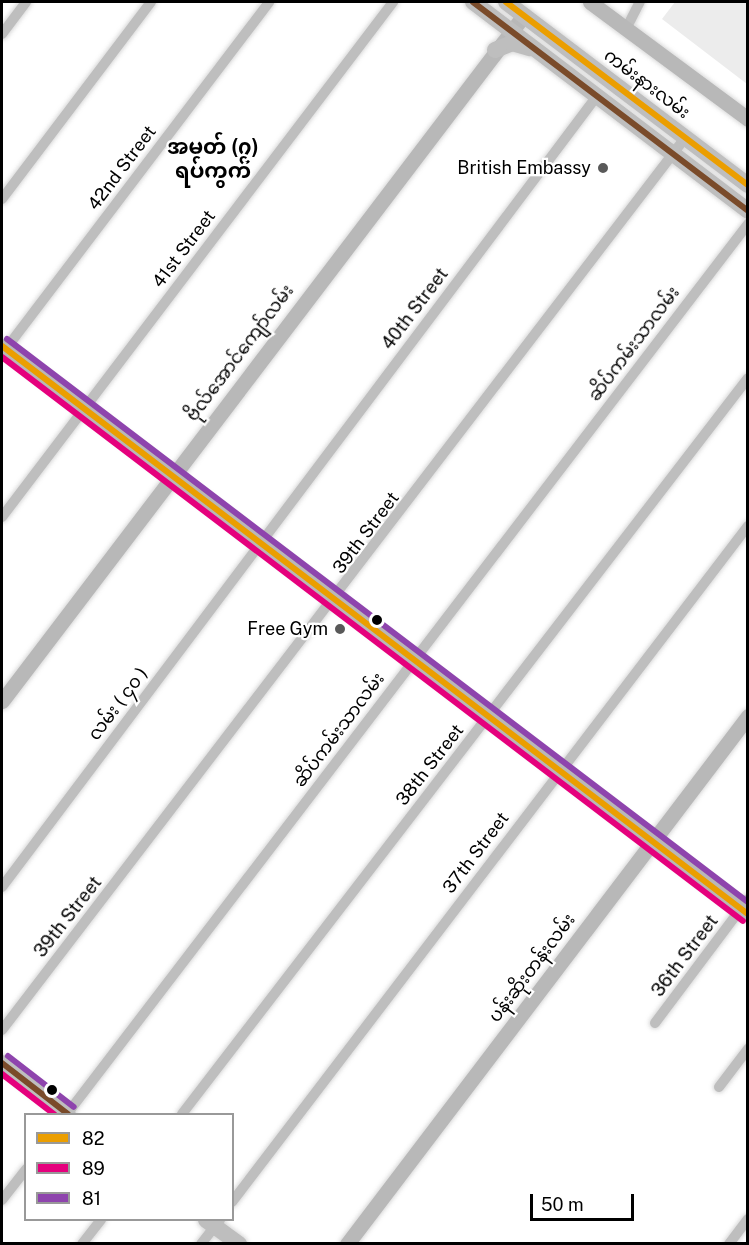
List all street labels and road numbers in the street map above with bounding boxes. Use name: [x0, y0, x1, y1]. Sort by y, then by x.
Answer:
street label: ကမ်းနားလမ်း: [600, 45, 694, 123]
street label: 42nd Street: [83, 122, 161, 214]
street label: 41st Street: [148, 206, 220, 292]
street label: 40th Street: [377, 264, 453, 354]
street label: ဗိုလ်အောင်ကျော်လမ်း: [182, 280, 298, 426]
street label: ဆိပ်ကမ်းသာလမ်း: [584, 282, 684, 406]
street label: 39th Street: [328, 488, 404, 578]
street label: လမ်း ( ၄၀ ): [84, 663, 152, 745]
street label: ဆိပ်ကမ်းသာလမ်း: [289, 668, 389, 792]
street label: 38th Street: [392, 720, 468, 810]
street label: 37th Street: [438, 808, 514, 898]
street label: 39th Street: [30, 872, 106, 962]
street label: ပန်းဆိုးတန်းလမ်း: [484, 909, 580, 1027]
street label: 36th Street: [647, 911, 723, 1001]

